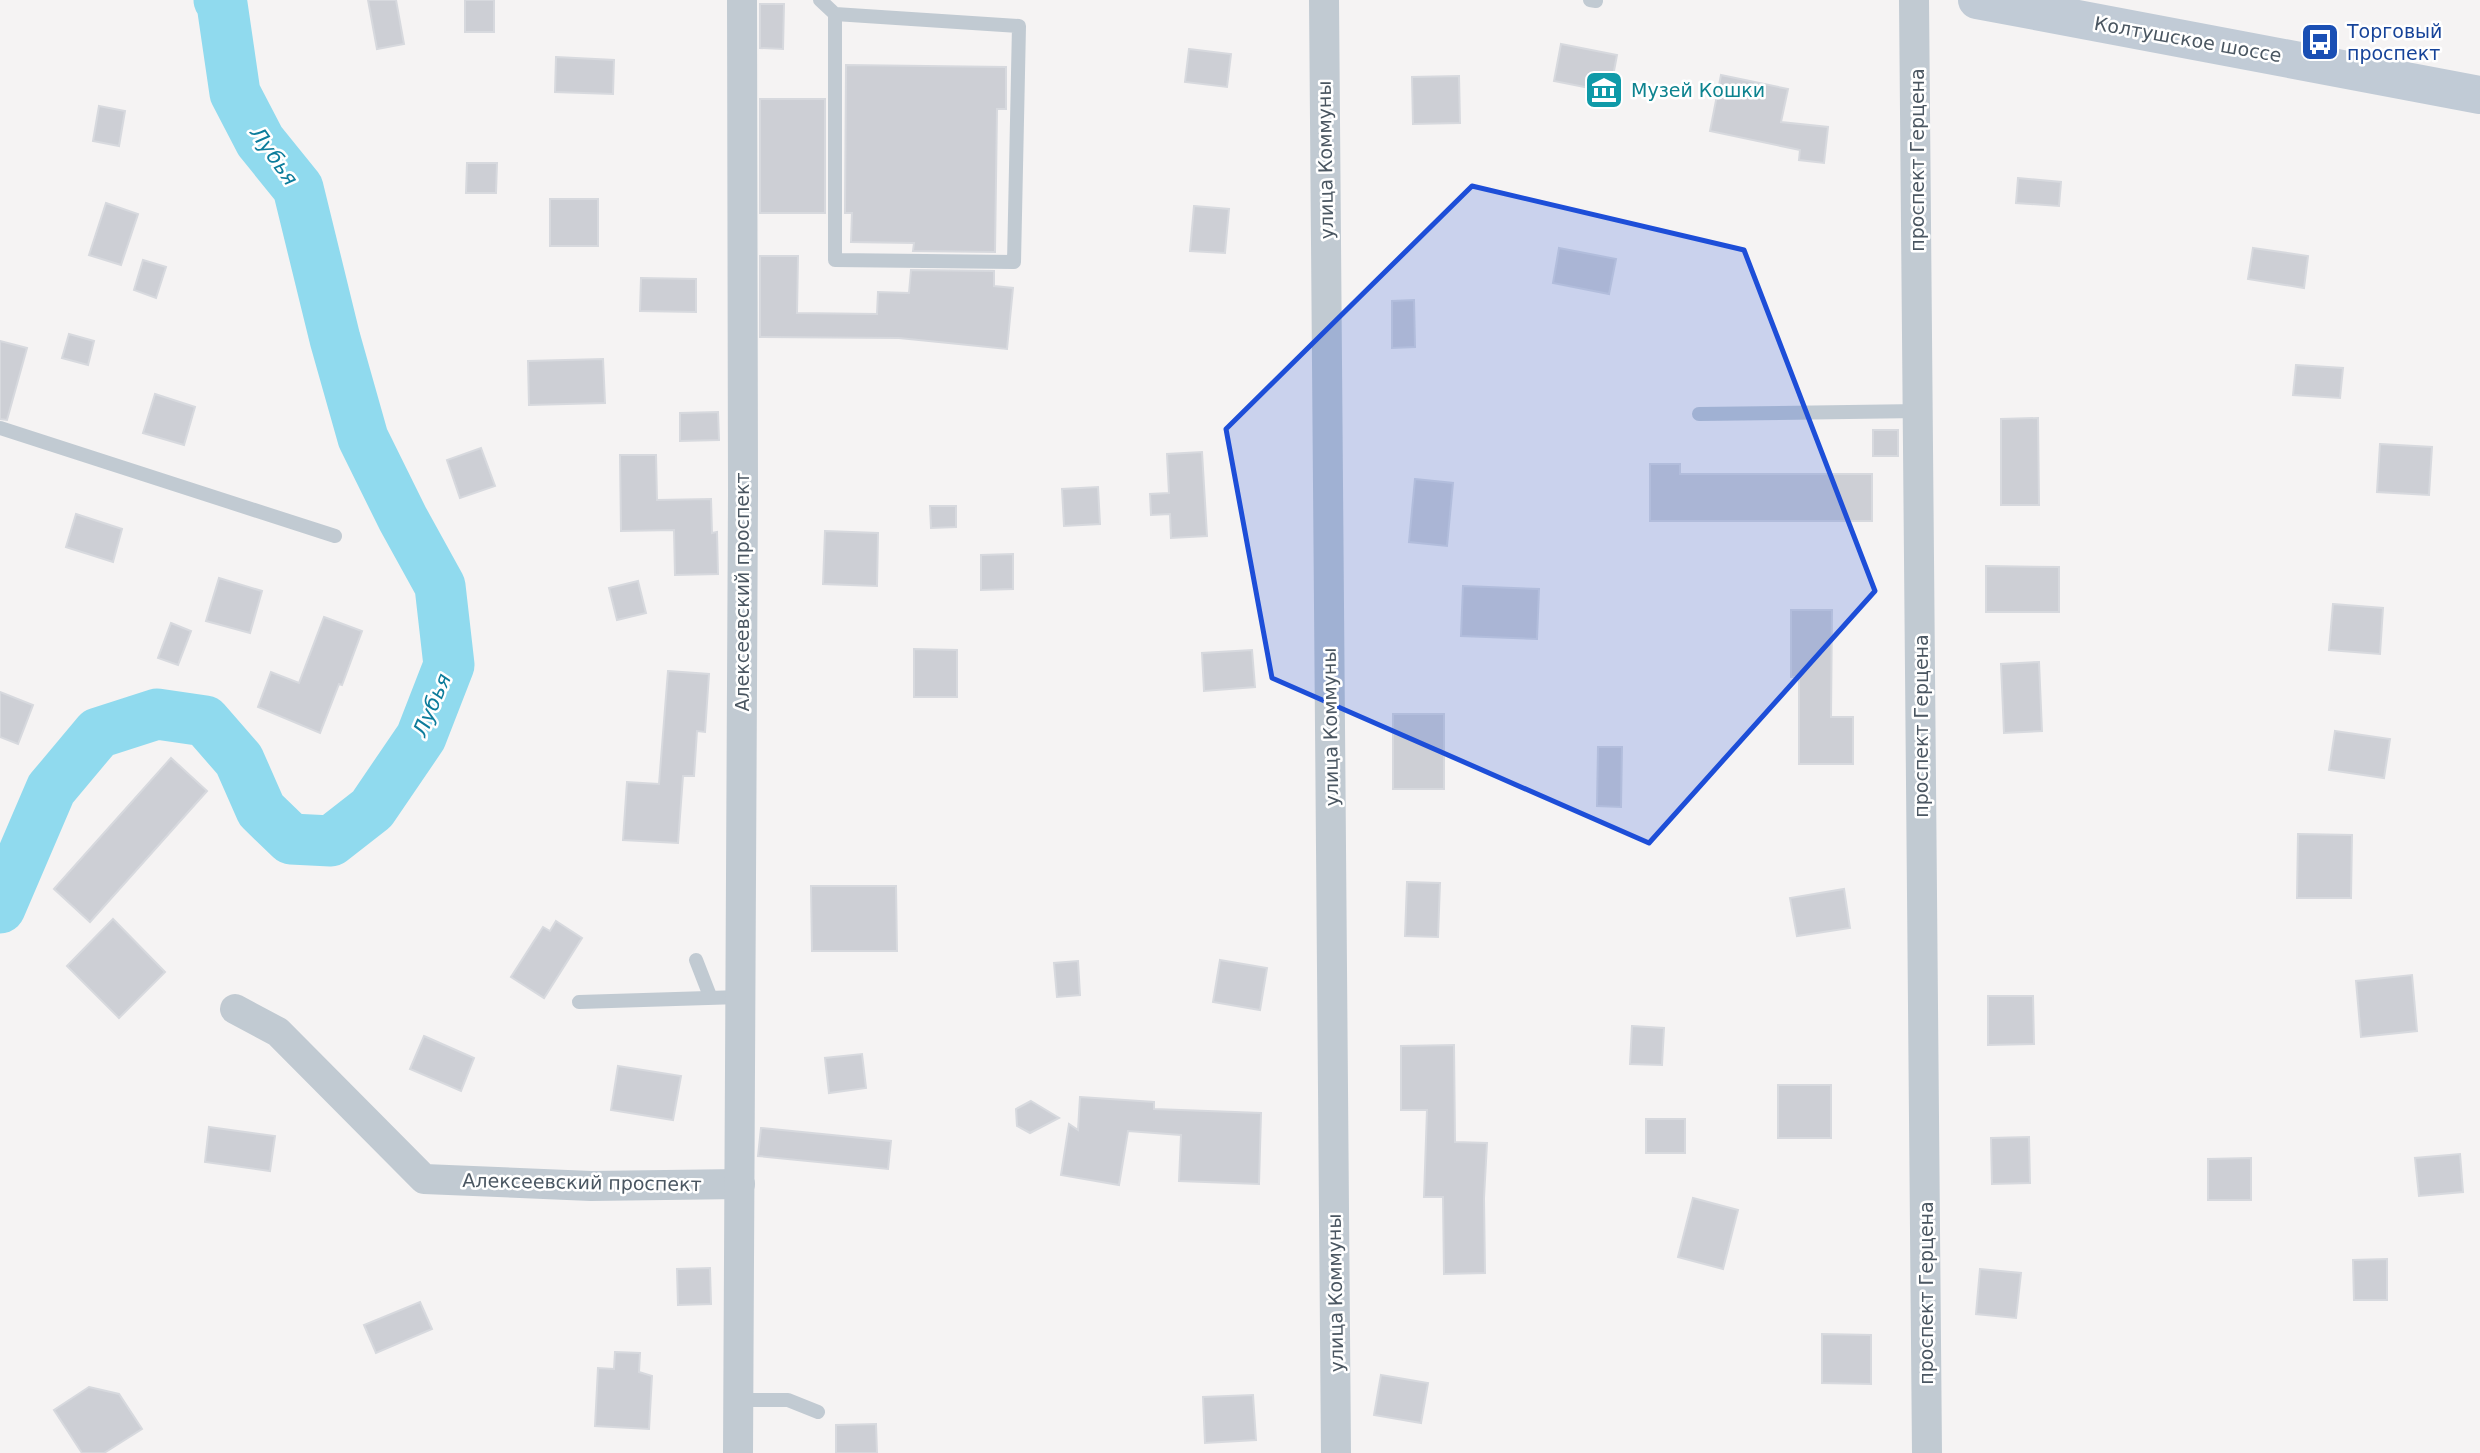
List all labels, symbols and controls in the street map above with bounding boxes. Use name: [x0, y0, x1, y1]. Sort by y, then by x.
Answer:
street label: Колтушское шоссе: [2093, 12, 2283, 66]
place label: Торговый проспект: [2346, 20, 2442, 64]
bus stop icon: Торговый проспект: [2299, 21, 2341, 63]
street label: проспект Герцена: [1906, 68, 1928, 252]
museum icon: Музей Кошки: [1583, 69, 1625, 111]
place label: Музей Кошки: [1631, 79, 1765, 101]
street label: улица Коммуны: [1313, 80, 1337, 240]
water label: Лубья: [245, 121, 303, 190]
street label: Алексеевский проспект: [731, 472, 753, 712]
street label: проспект Герцена: [1910, 634, 1932, 818]
street label: улица Коммуны: [1318, 647, 1342, 807]
water label: Лубья: [408, 670, 456, 741]
street label: Алексеевский проспект: [462, 1169, 702, 1195]
street label: проспект Герцена: [1915, 1201, 1937, 1385]
street label: улица Коммуны: [1323, 1213, 1347, 1373]

